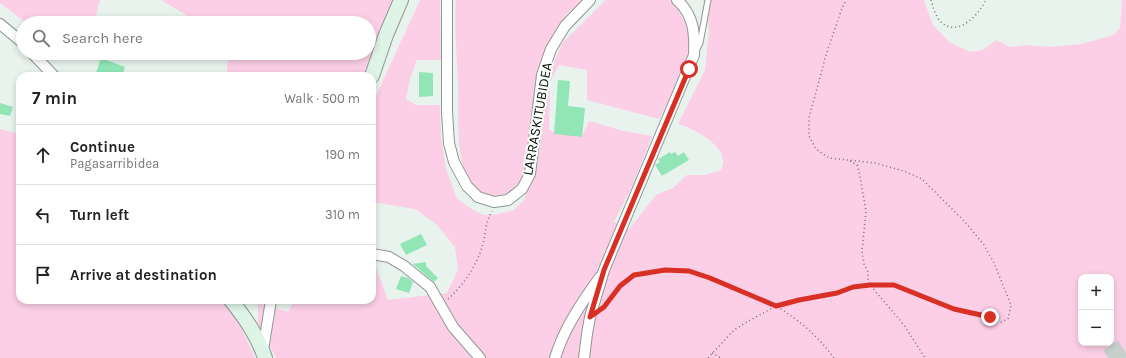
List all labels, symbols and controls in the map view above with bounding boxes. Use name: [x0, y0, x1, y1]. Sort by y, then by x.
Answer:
search box: [16, 16, 376, 60]
icon: search: [30, 27, 52, 49]
text: Search here: [62, 29, 143, 47]
route start: [680, 60, 698, 78]
street label: LARRASKITUBIDEA: [519, 61, 556, 177]
text: 7 min: [32, 88, 77, 108]
text: Walk · 500 m: [284, 91, 360, 106]
text: Continue: [70, 138, 135, 156]
icon: ahead: [32, 144, 54, 166]
text: 190 m: [325, 147, 360, 162]
text: Pagasarribidea: [70, 156, 159, 171]
icon: left: [32, 204, 54, 226]
text: Turn left: [70, 206, 129, 224]
text: 310 m: [325, 207, 360, 222]
icon: arrive: [32, 264, 54, 286]
text: Arrive at destination: [70, 266, 217, 284]
map controls: [1078, 274, 1114, 346]
button: +: [1078, 274, 1114, 310]
route end: [981, 308, 999, 326]
button: −: [1078, 310, 1114, 346]

